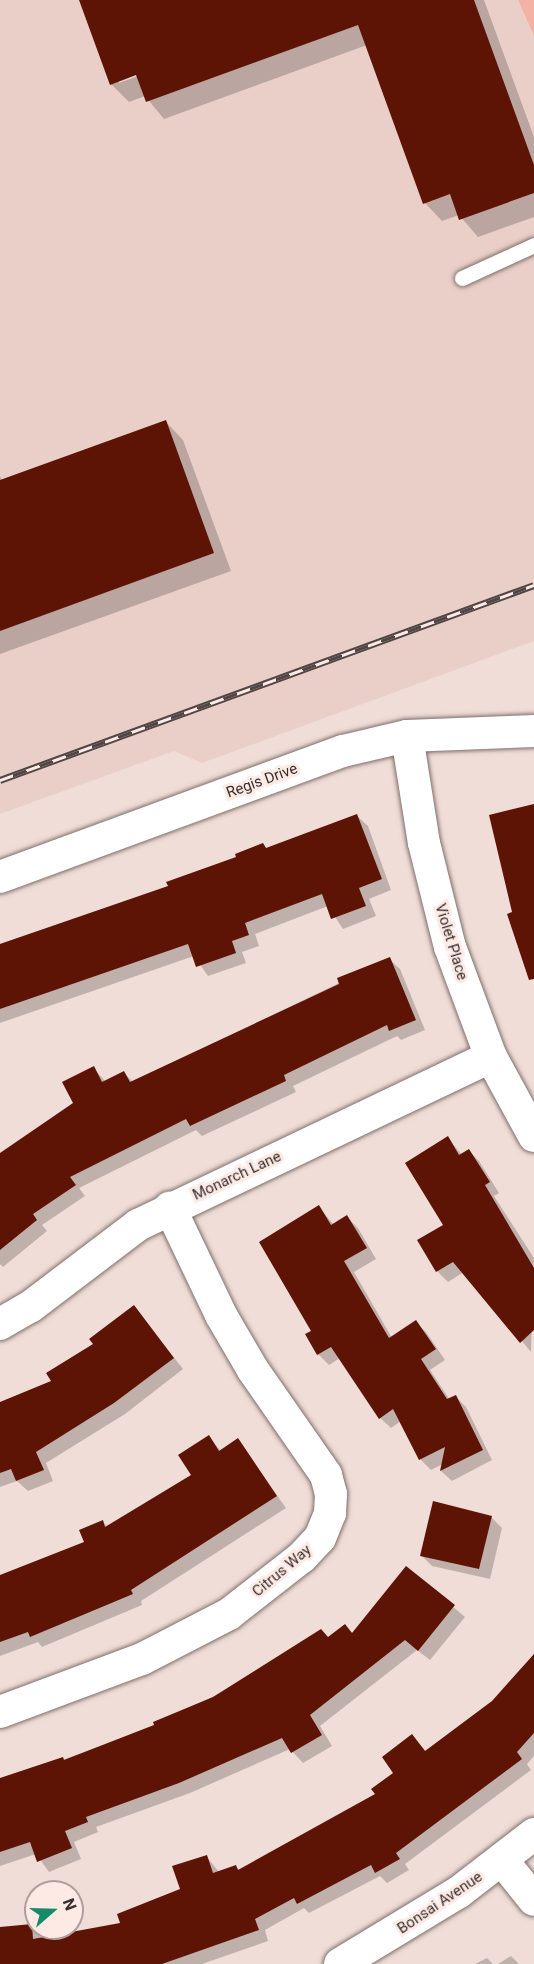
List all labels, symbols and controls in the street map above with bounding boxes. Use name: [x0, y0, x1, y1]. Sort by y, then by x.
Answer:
street label: Regis Drive: [224, 760, 300, 802]
street label: Violet Place: [431, 902, 471, 982]
street label: Monarch Lane: [190, 1148, 284, 1204]
street label: Citrus Way: [249, 1541, 315, 1601]
street label: Bonsai Avenue: [394, 1868, 486, 1938]
north arrow: [24, 1880, 84, 1940]
text: N: [59, 1896, 80, 1913]

